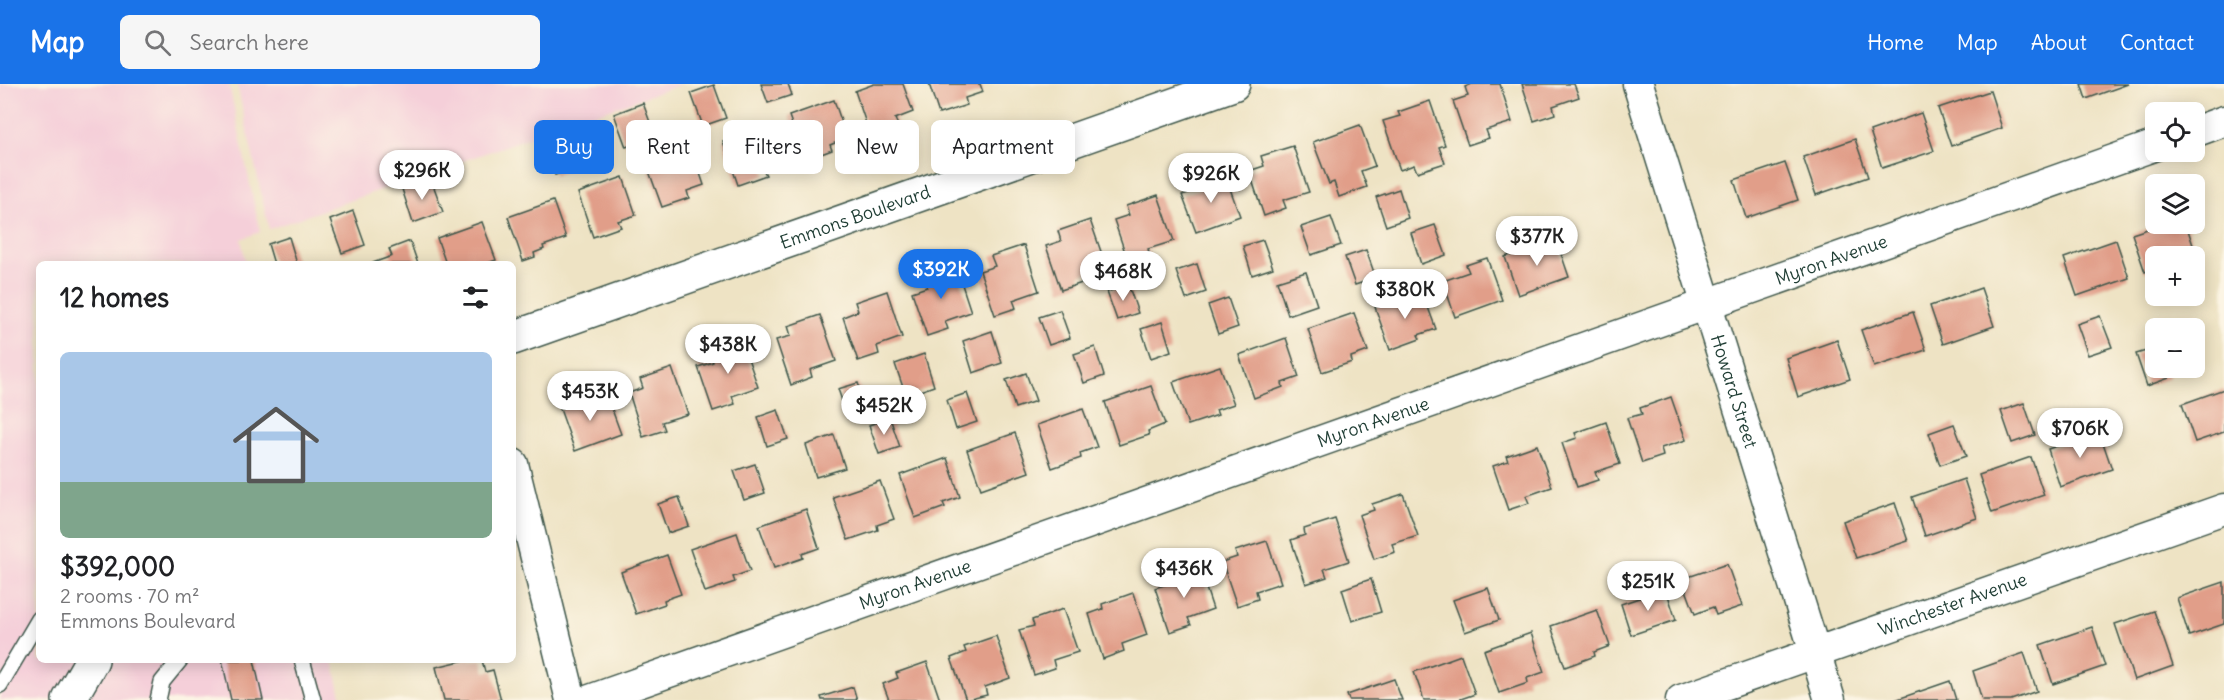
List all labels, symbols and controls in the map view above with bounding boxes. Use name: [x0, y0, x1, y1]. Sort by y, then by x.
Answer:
search box: [120, 15, 540, 69]
text: Map: [30, 24, 84, 60]
icon: search: [141, 26, 174, 59]
text: Search here: [189, 28, 309, 56]
text: Home: [1867, 29, 1924, 56]
text: Map: [1957, 29, 1998, 56]
text: About: [2031, 29, 2087, 56]
text: Contact: [2120, 29, 2194, 56]
map controls: [2145, 102, 2205, 378]
button: locate: [2145, 102, 2205, 162]
chip: Buy: [534, 120, 614, 174]
chip: Rent: [626, 120, 711, 174]
chip: Filters: [723, 120, 823, 174]
chip: New: [835, 120, 919, 174]
chip: Apartment: [931, 120, 1075, 174]
pin: $296K: [380, 150, 464, 201]
pin: $926K: [1169, 153, 1253, 204]
text: $296K: [393, 157, 451, 182]
text: $926K: [1182, 160, 1240, 185]
button: layers: [2145, 174, 2205, 234]
street label: Emmons Boulevard: [777, 180, 934, 254]
pin: $377K: [1495, 216, 1579, 267]
text: $377K: [1510, 223, 1564, 248]
street label: Myron Avenue: [1772, 229, 1890, 290]
button: +: [2145, 246, 2205, 306]
pin: $392K: [899, 249, 983, 300]
pin: $468K: [1081, 251, 1165, 302]
text: $392K: [912, 256, 970, 281]
text: $468K: [1094, 258, 1152, 283]
pin: $380K: [1363, 269, 1447, 320]
text: $380K: [1375, 276, 1435, 301]
text: 12 homes: [60, 281, 169, 314]
icon: filters: [459, 281, 492, 314]
button: −: [2145, 318, 2205, 378]
pin: $438K: [686, 324, 770, 375]
text: $438K: [699, 331, 757, 356]
street label: Howard Street: [1706, 332, 1763, 451]
pin: $453K: [548, 371, 632, 422]
text: $453K: [561, 378, 619, 403]
pin: $452K: [842, 385, 926, 436]
icon: home: [222, 391, 330, 499]
text: $452K: [855, 392, 913, 417]
street label: Myron Avenue: [1314, 392, 1432, 452]
pin: $706K: [2038, 408, 2122, 459]
text: $706K: [2051, 415, 2109, 440]
pin: $436K: [1142, 548, 1226, 599]
text: $392,000: [60, 550, 175, 583]
street label: Myron Avenue: [856, 554, 974, 615]
text: $436K: [1155, 555, 1213, 580]
pin: $251K: [1606, 561, 1690, 612]
street label: Winchester Avenue: [1875, 567, 2030, 641]
text: $251K: [1621, 568, 1675, 593]
text: 2 rooms · 70 m²: [60, 583, 200, 608]
text: Emmons Boulevard: [60, 608, 235, 633]

